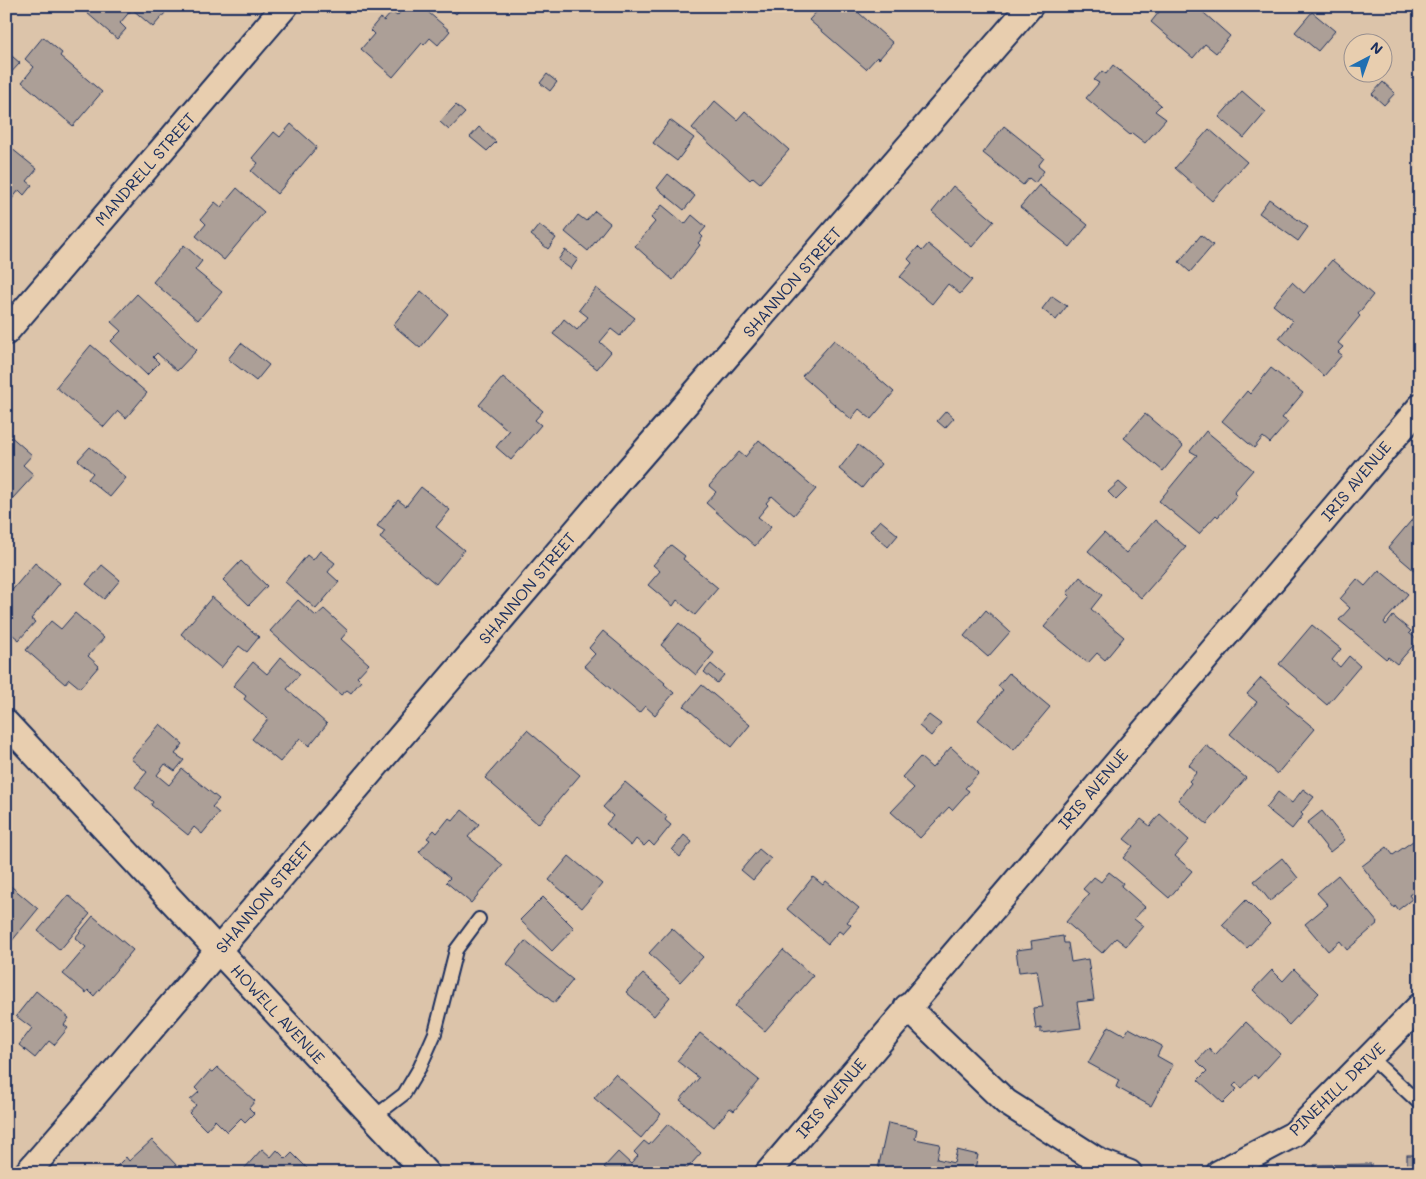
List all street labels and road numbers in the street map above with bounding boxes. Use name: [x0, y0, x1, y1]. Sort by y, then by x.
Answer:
street label: MANDRELL STREET: [90, 108, 200, 230]
street label: SHANNON STREET: [738, 222, 846, 341]
street label: IRIS AVENUE: [1316, 436, 1395, 525]
street label: SHANNON STREET: [474, 527, 580, 648]
street label: IRIS AVENUE: [1053, 744, 1132, 833]
street label: SHANNON STREET: [211, 836, 317, 957]
street label: HOWELL AVENUE: [227, 959, 330, 1068]
street label: PINEHILL DRIVE: [1284, 1037, 1389, 1140]
street label: IRIS AVENUE: [791, 1053, 870, 1142]

